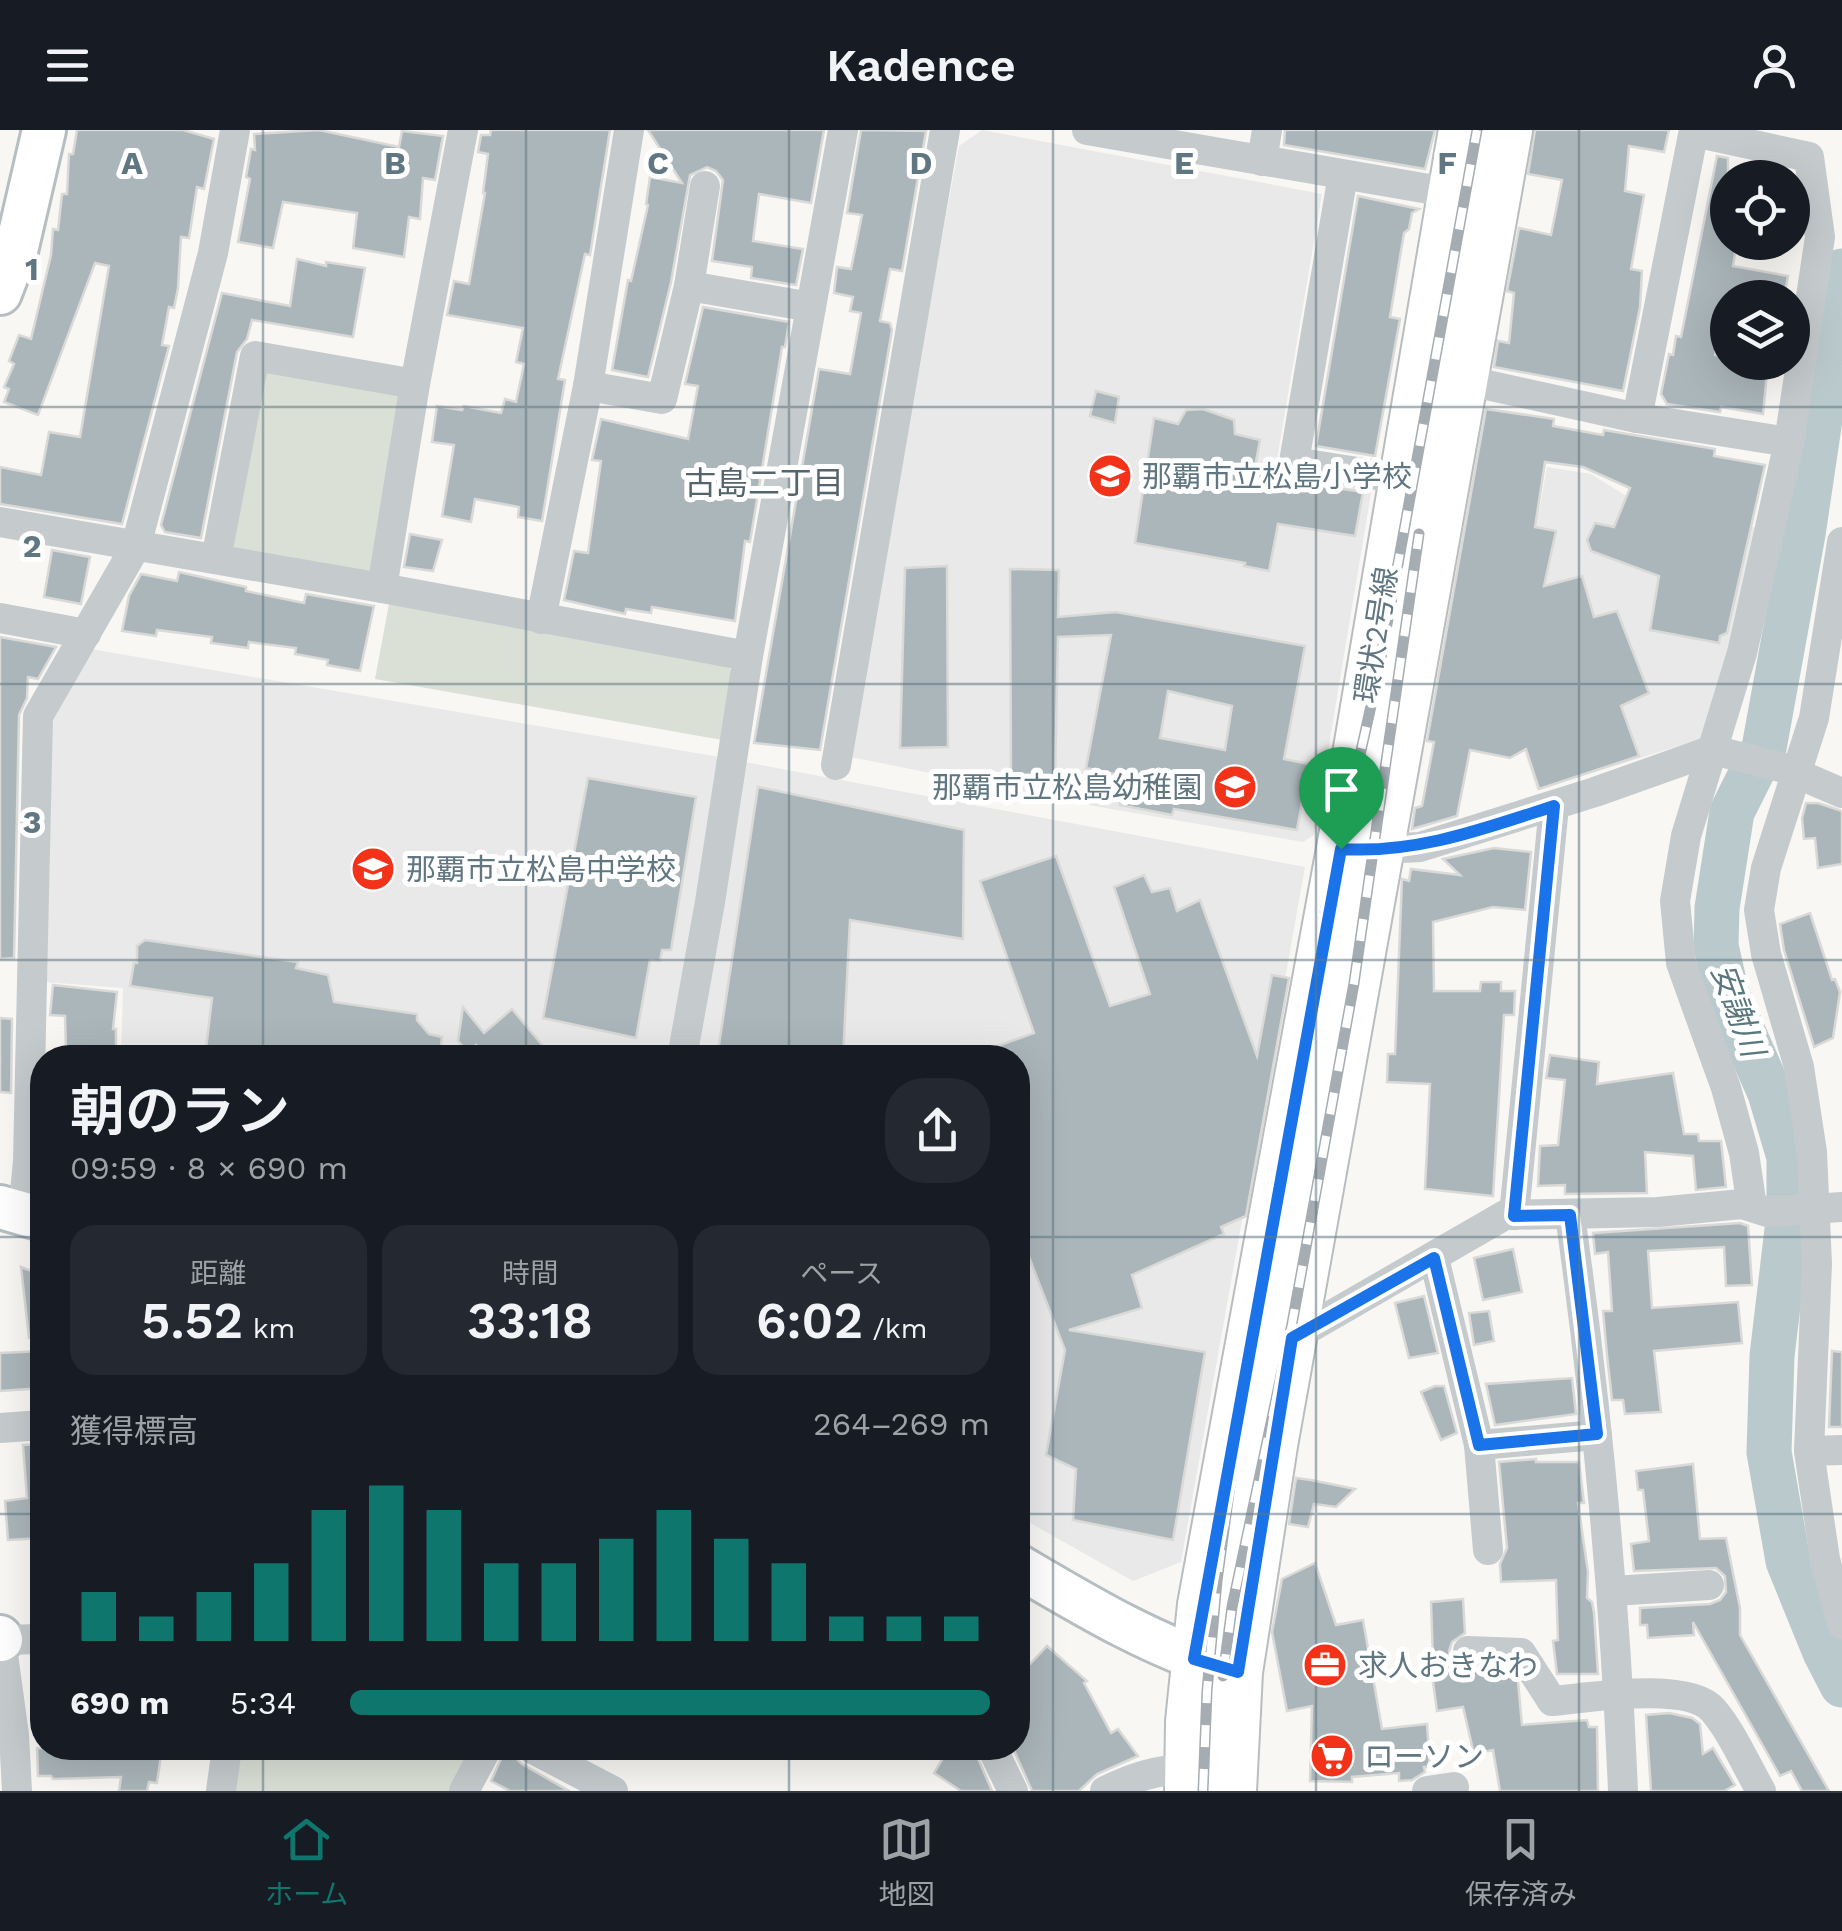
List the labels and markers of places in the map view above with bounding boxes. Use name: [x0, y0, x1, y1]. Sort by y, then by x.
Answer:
school or university icon: 那覇市立松島小学校: [1087, 453, 1133, 499]
place label: 那覇市立松島小学校: [1142, 459, 1412, 494]
pin: [1299, 747, 1384, 850]
school or university icon: 那覇市立松島幼稚園: [1212, 764, 1258, 810]
place label: 那覇市立松島幼稚園: [932, 770, 1202, 805]
school or university icon: 那覇市立松島中学校: [350, 846, 396, 892]
place label: 那覇市立松島中学校: [406, 852, 676, 887]
office icon: 求人おきなわ: [1302, 1642, 1348, 1688]
place label: 求人おきなわ: [1358, 1648, 1538, 1683]
supermarket icon: ローソン: [1309, 1733, 1355, 1779]
place label: ローソン: [1364, 1739, 1484, 1774]

